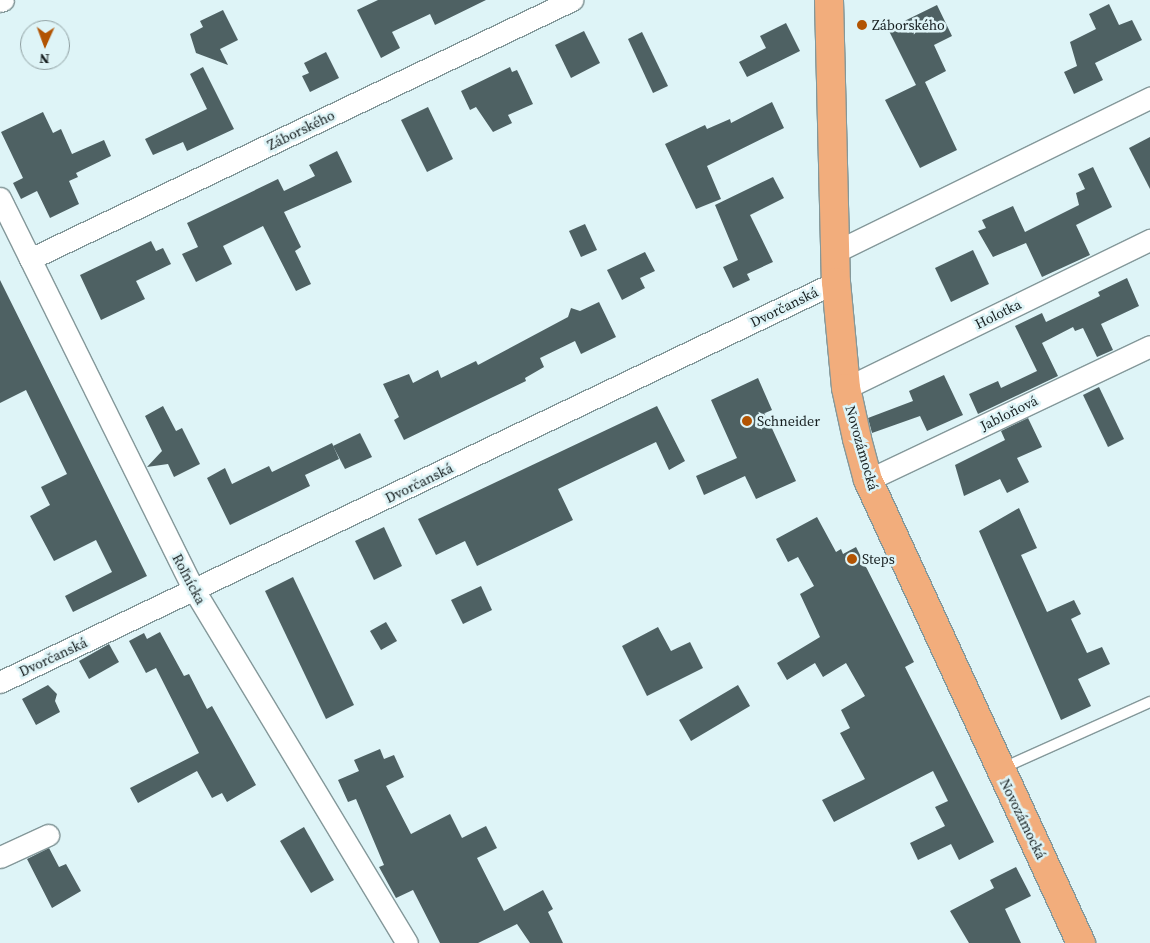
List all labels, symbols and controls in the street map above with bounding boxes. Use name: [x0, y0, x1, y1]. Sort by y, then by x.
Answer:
place label: Záborského: [872, 17, 945, 33]
marker: Záborského: [856, 19, 868, 31]
north arrow: [20, 20, 70, 70]
text: N: [39, 49, 50, 69]
street label: Záborského: [265, 106, 337, 154]
street label: Dvorčanská: [747, 283, 821, 331]
street label: Holotka: [972, 296, 1024, 332]
street label: Jabloňová: [977, 392, 1041, 434]
street label: Novozámocká: [842, 404, 882, 492]
place label: Schneider: [757, 413, 820, 429]
marker: Schneider: [741, 415, 753, 427]
street label: Dvorčanská: [382, 459, 456, 507]
street label: Roľnícka: [169, 551, 209, 607]
place label: Steps: [862, 551, 895, 567]
marker: Steps: [846, 553, 858, 565]
street label: Dvorčanská: [16, 634, 90, 680]
street label: Novozámocká: [996, 776, 1050, 862]

